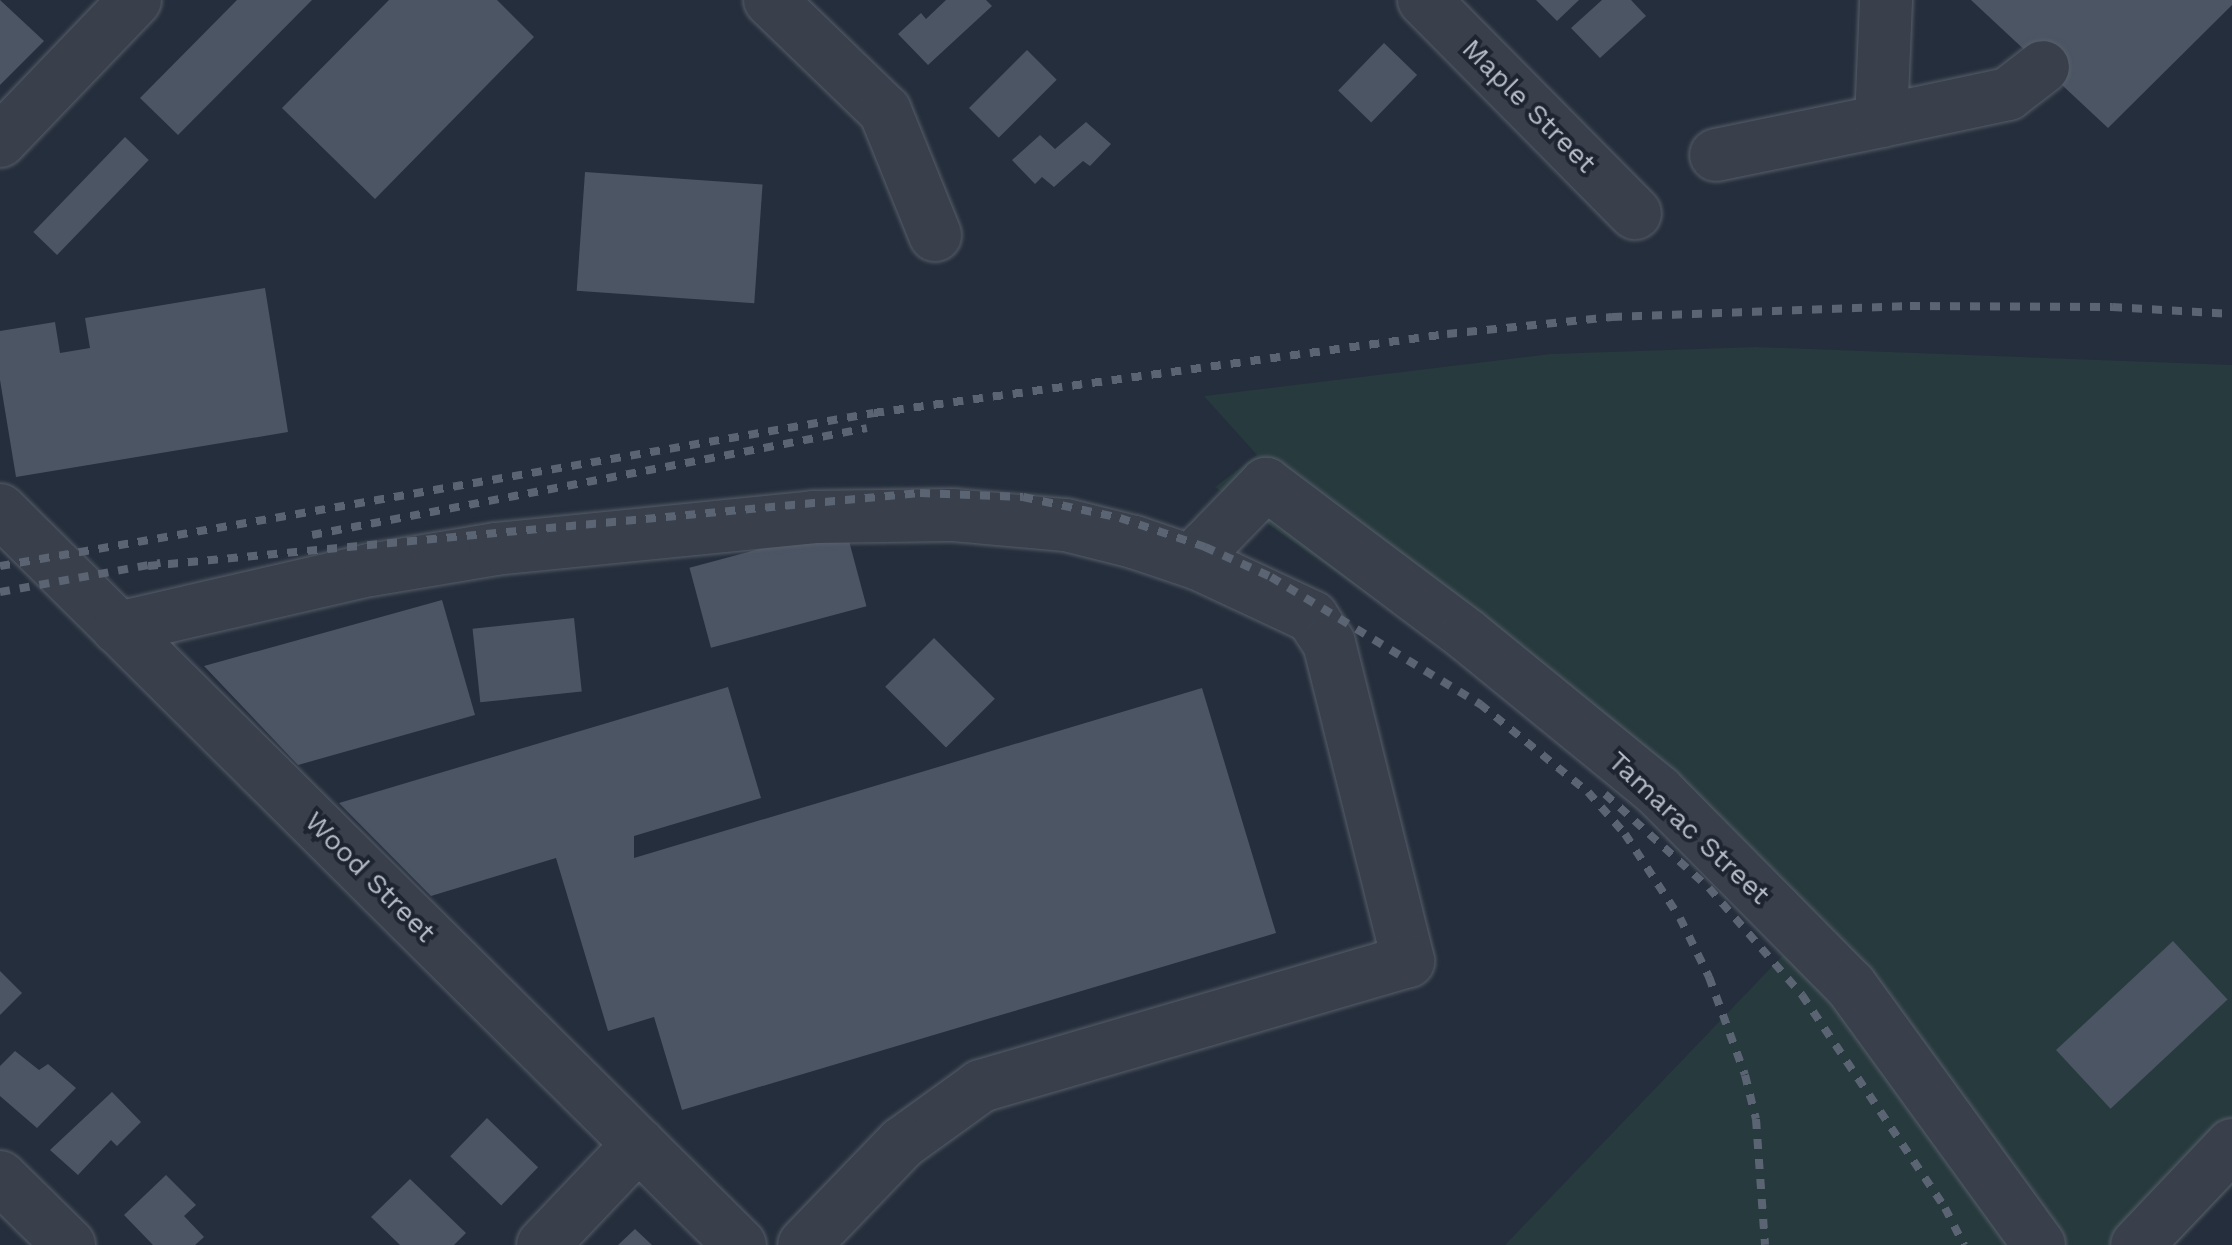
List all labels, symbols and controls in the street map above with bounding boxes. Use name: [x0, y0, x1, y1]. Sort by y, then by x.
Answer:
street label: Maple Street: [1455, 32, 1603, 180]
street label: Tamarac Street: [1601, 744, 1777, 912]
street label: Wood Street: [298, 805, 442, 949]

